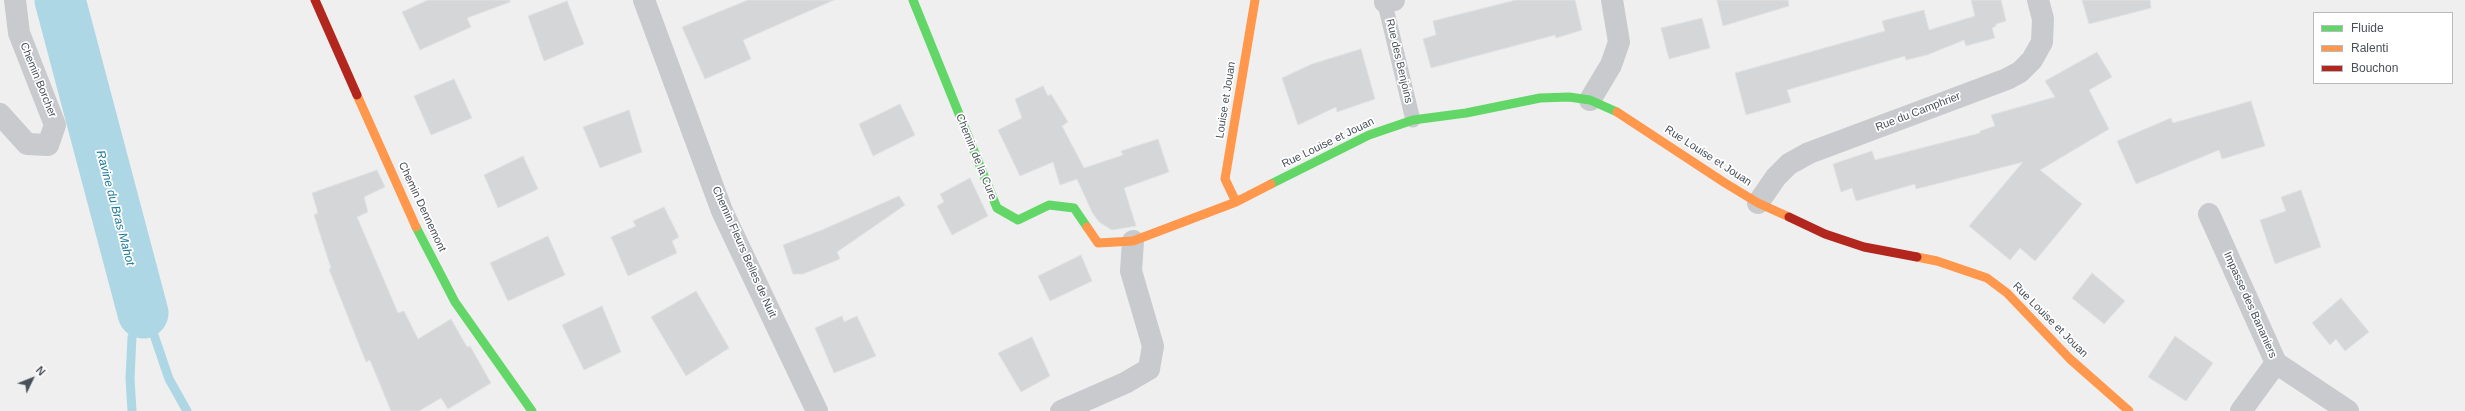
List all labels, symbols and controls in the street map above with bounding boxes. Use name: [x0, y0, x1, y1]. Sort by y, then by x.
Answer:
legend: [2313, 12, 2453, 84]
street label: Rue des Benjoins: [1383, 18, 1415, 104]
text: Fluide: [2351, 21, 2384, 35]
street label: Chemin Borcher: [17, 41, 59, 119]
text: Ralenti: [2351, 41, 2388, 55]
street label: Louise et Jouan: [1213, 61, 1239, 139]
text: Bouchon: [2351, 61, 2398, 75]
street label: Rue du Camphrier: [1874, 90, 1962, 134]
street label: Chemin de la Cure: [953, 112, 999, 202]
street label: Rue Louise et Jouan: [1280, 115, 1376, 171]
street label: Rue Louise et Jouan: [1662, 123, 1754, 189]
water label: Ravine du Bras Mahot: [93, 149, 137, 267]
street label: Chemin Dennemont: [395, 160, 449, 254]
street label: Chemin Fleurs Belles de Nuit: [709, 184, 779, 320]
street label: Impasse des Bananiers: [2221, 250, 2279, 360]
street label: Rue Louise et Jouan: [2010, 280, 2090, 360]
north arrow: [12, 359, 52, 399]
text: N: [34, 364, 48, 378]

